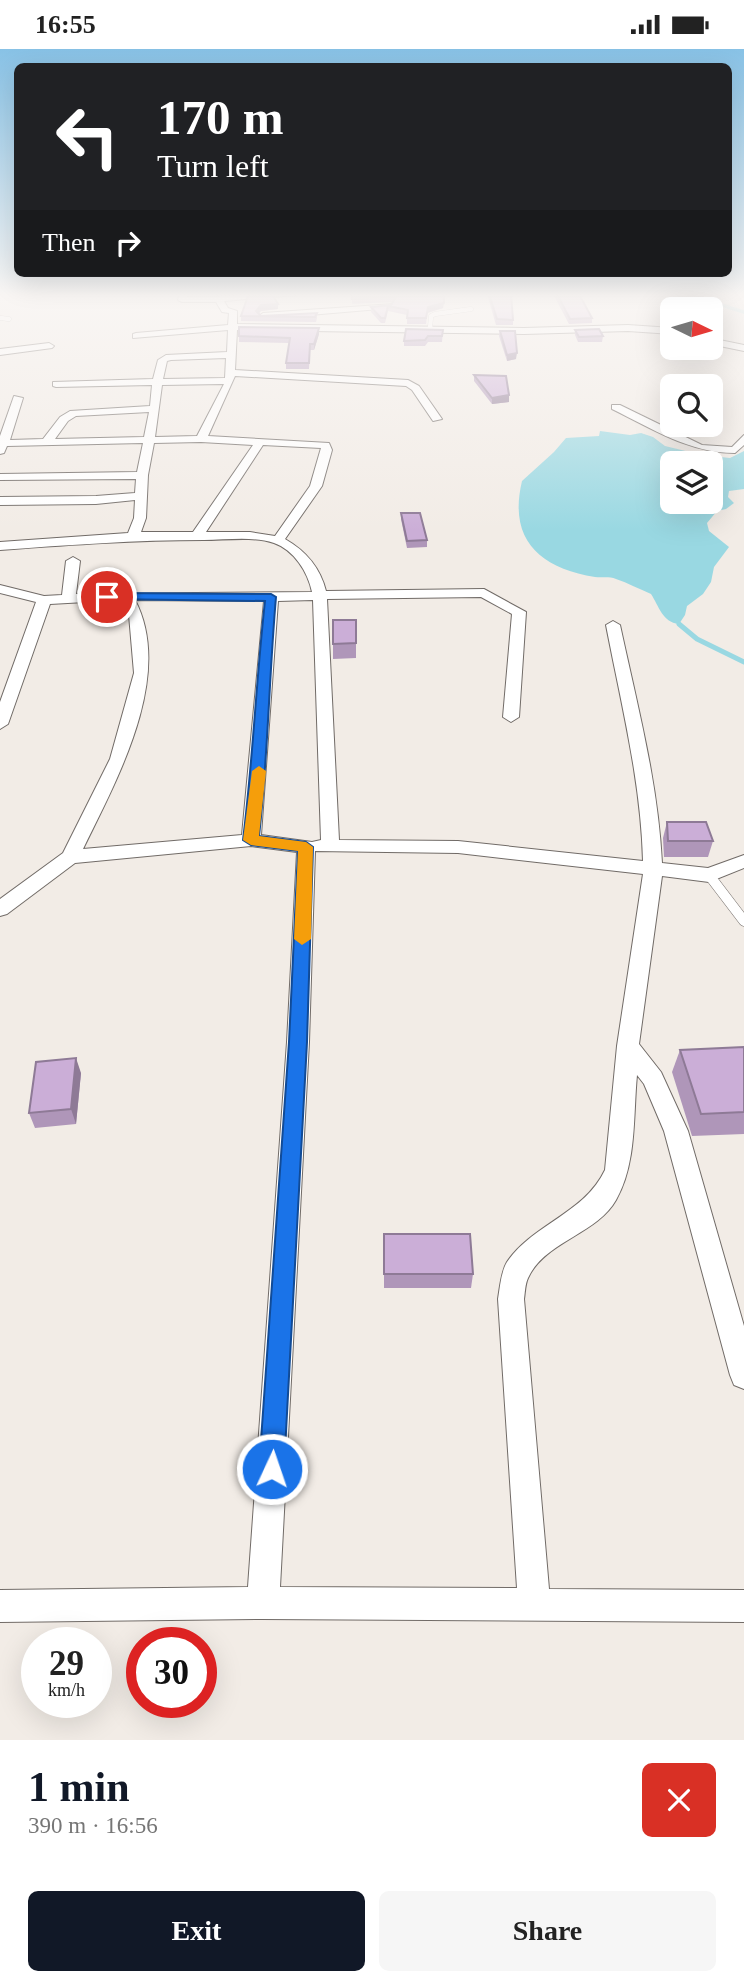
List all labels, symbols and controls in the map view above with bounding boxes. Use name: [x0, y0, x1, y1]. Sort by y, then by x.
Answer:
text: 16:55: [35, 10, 96, 39]
text: 170 m: [157, 90, 284, 145]
icon: left: [42, 91, 133, 182]
text: Turn left: [157, 148, 269, 184]
icon: right: [109, 224, 147, 262]
text: Then: [42, 228, 95, 257]
north arrow: [660, 297, 723, 361]
map controls: [660, 297, 723, 514]
button: search: [660, 374, 723, 437]
button: layers: [660, 451, 723, 514]
pin: [77, 567, 137, 627]
icon: arrive: [88, 578, 126, 616]
position arrow: [235, 1432, 309, 1506]
speed limit sign: 30: [126, 1627, 217, 1718]
text: 29: [49, 1644, 84, 1683]
text: km/h: [48, 1680, 85, 1700]
button: close: [642, 1763, 716, 1837]
text: 1 min: [28, 1764, 130, 1810]
text: 390 m · 16:56: [28, 1813, 158, 1838]
button: Exit: [28, 1891, 365, 1971]
button: Share: [379, 1891, 716, 1971]

